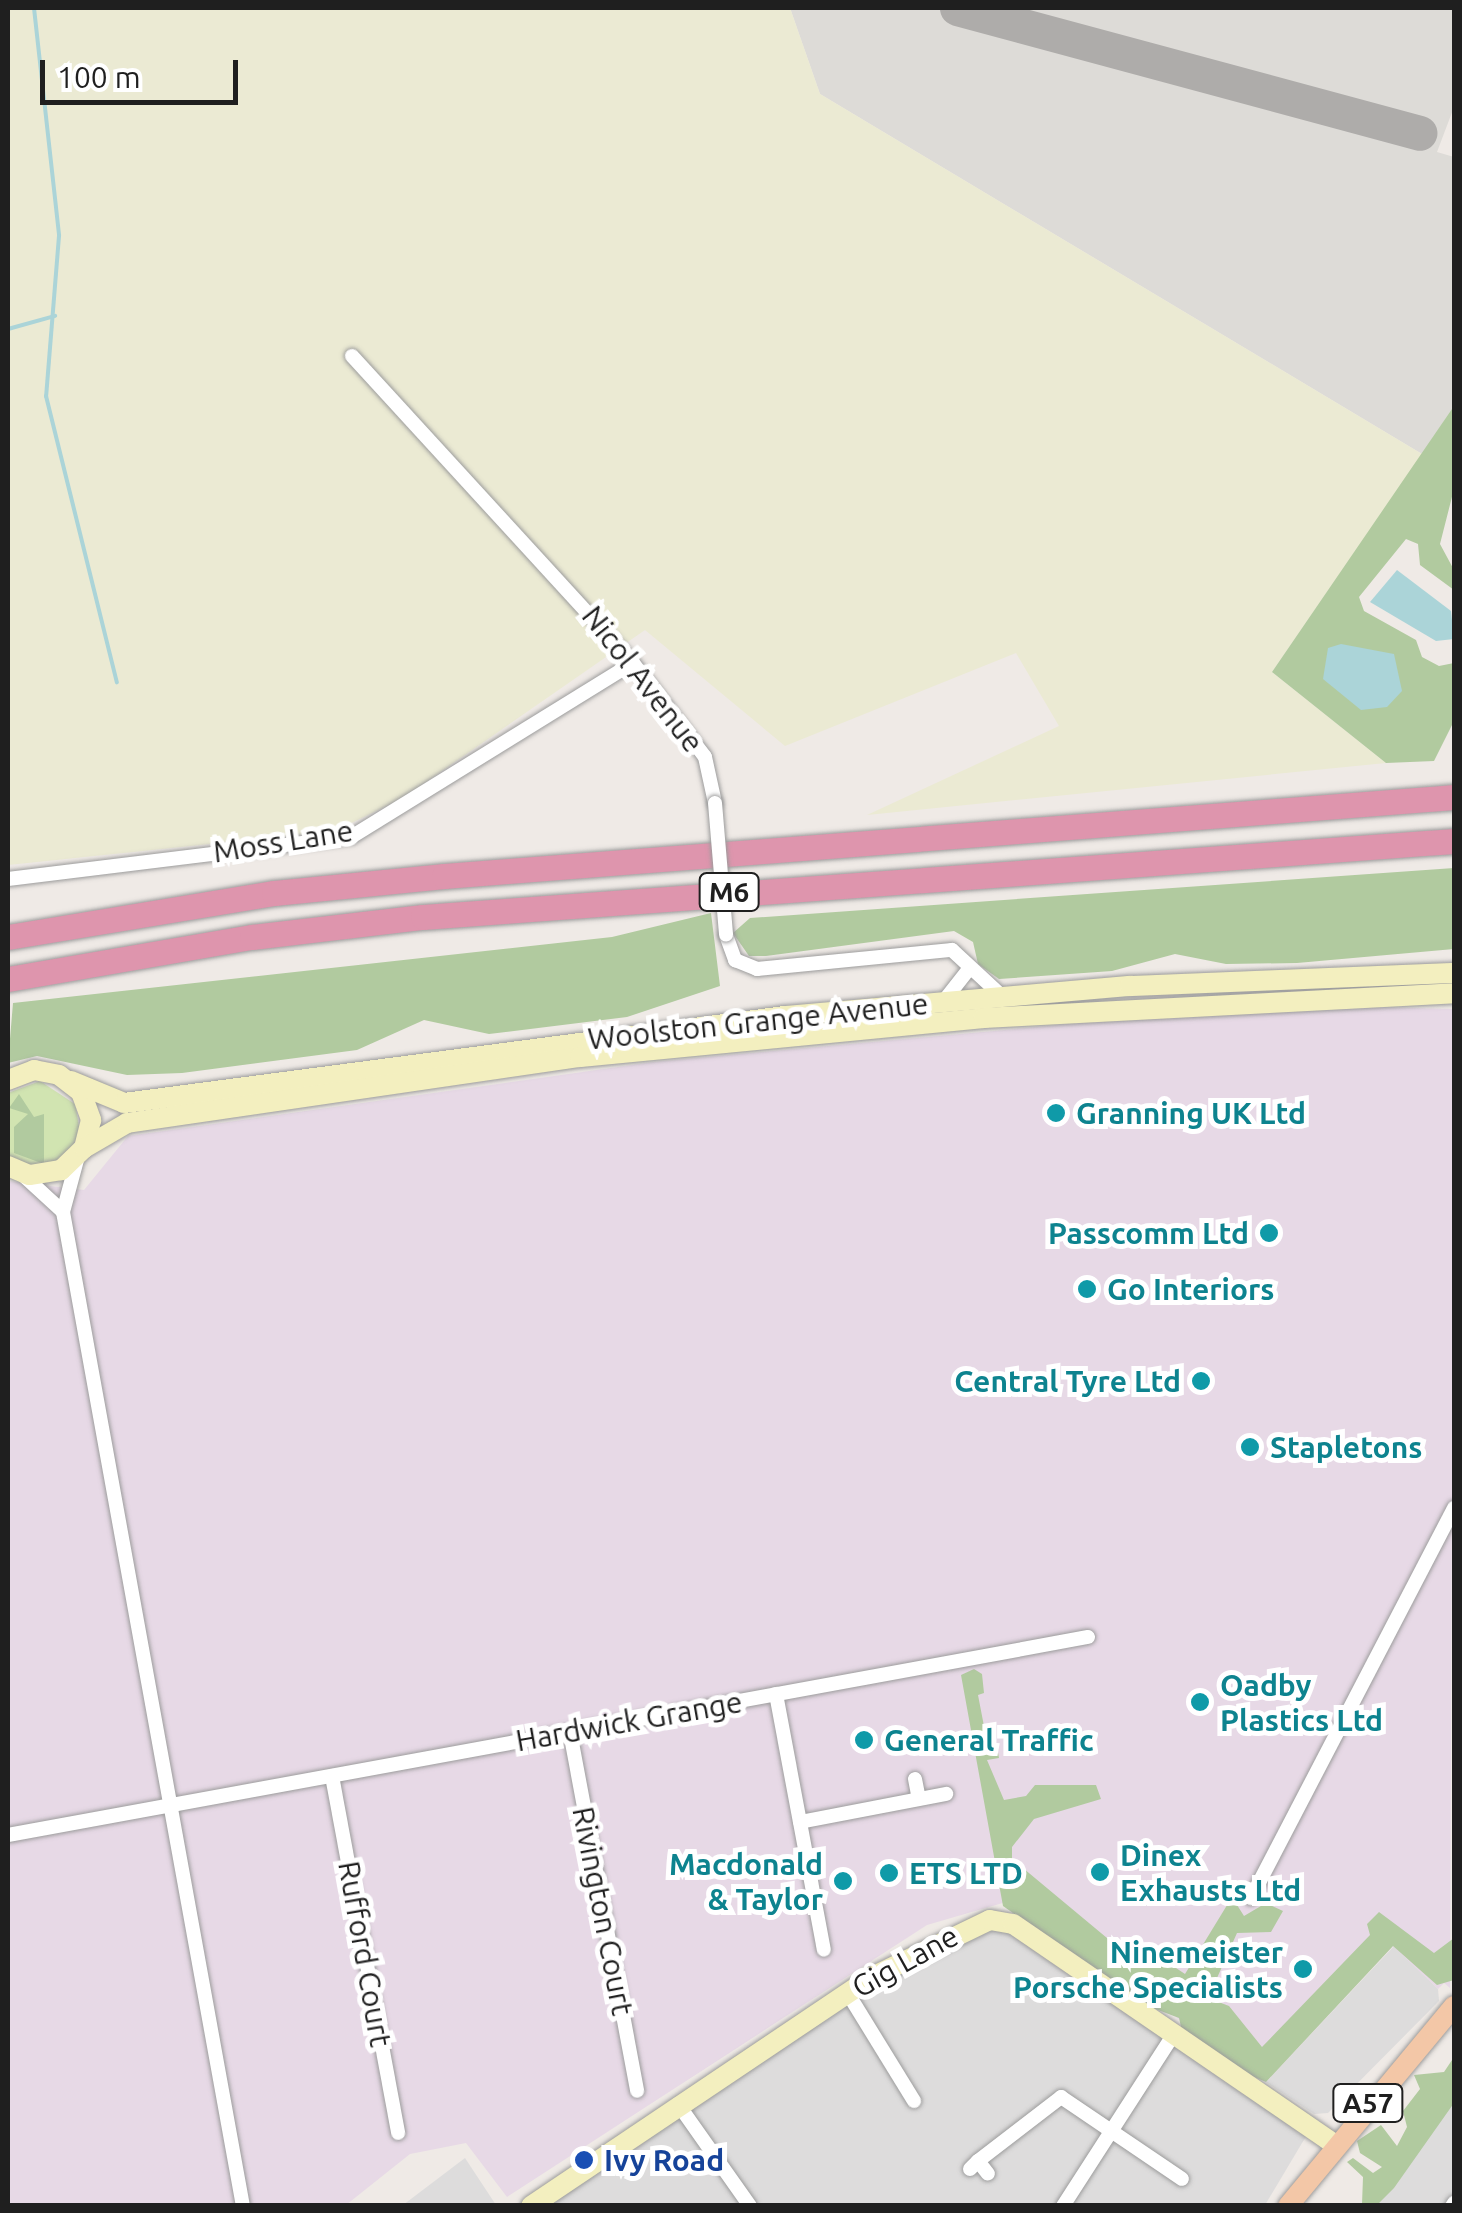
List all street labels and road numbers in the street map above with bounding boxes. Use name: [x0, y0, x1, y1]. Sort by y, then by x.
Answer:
street label: Nicol Avenue: [575, 599, 711, 759]
street label: Moss Lane: [211, 812, 355, 870]
road number: M6: [696, 869, 762, 915]
street label: Woolston Grange Avenue: [586, 985, 930, 1057]
street label: Hardwick Grange: [513, 1683, 745, 1759]
street label: Rivington Court: [565, 1804, 641, 2018]
street label: Rufford Court: [331, 1858, 399, 2050]
street label: Gig Lane: [846, 1917, 964, 2005]
road number: A57: [1330, 2080, 1406, 2126]

